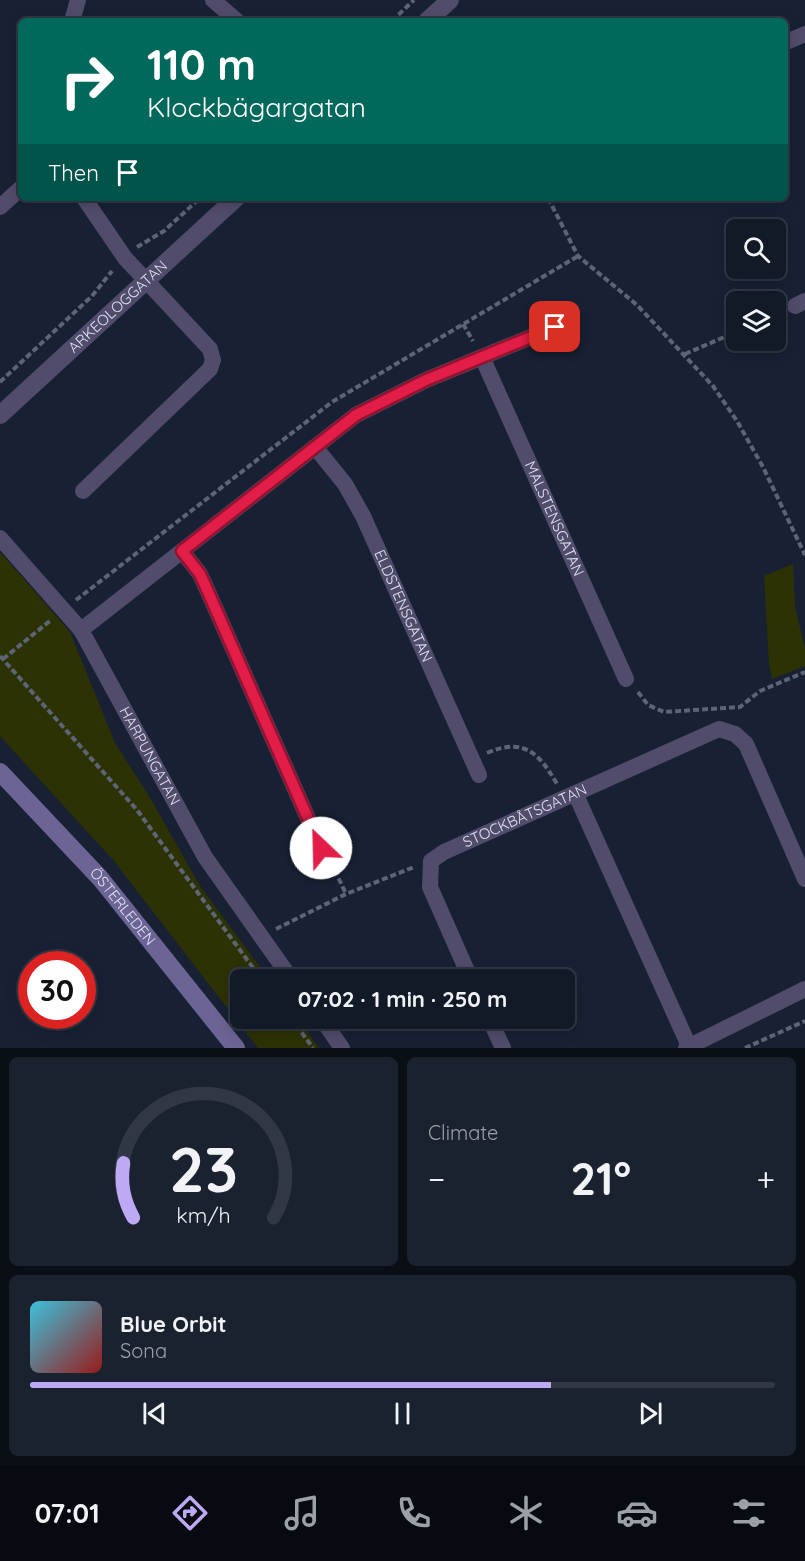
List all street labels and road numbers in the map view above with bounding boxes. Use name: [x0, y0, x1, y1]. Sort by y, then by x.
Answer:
street label: ARKEOLOGGATAN: [64, 256, 171, 357]
street label: MALSTENSGATAN: [521, 458, 589, 579]
street label: ELDSTENSGATAN: [370, 547, 437, 665]
street label: HARPUNGATAN: [116, 703, 185, 808]
street label: STOCKBÅTSGATAN: [460, 779, 590, 851]
street label: ÖSTERLEDEN: [86, 863, 160, 949]

